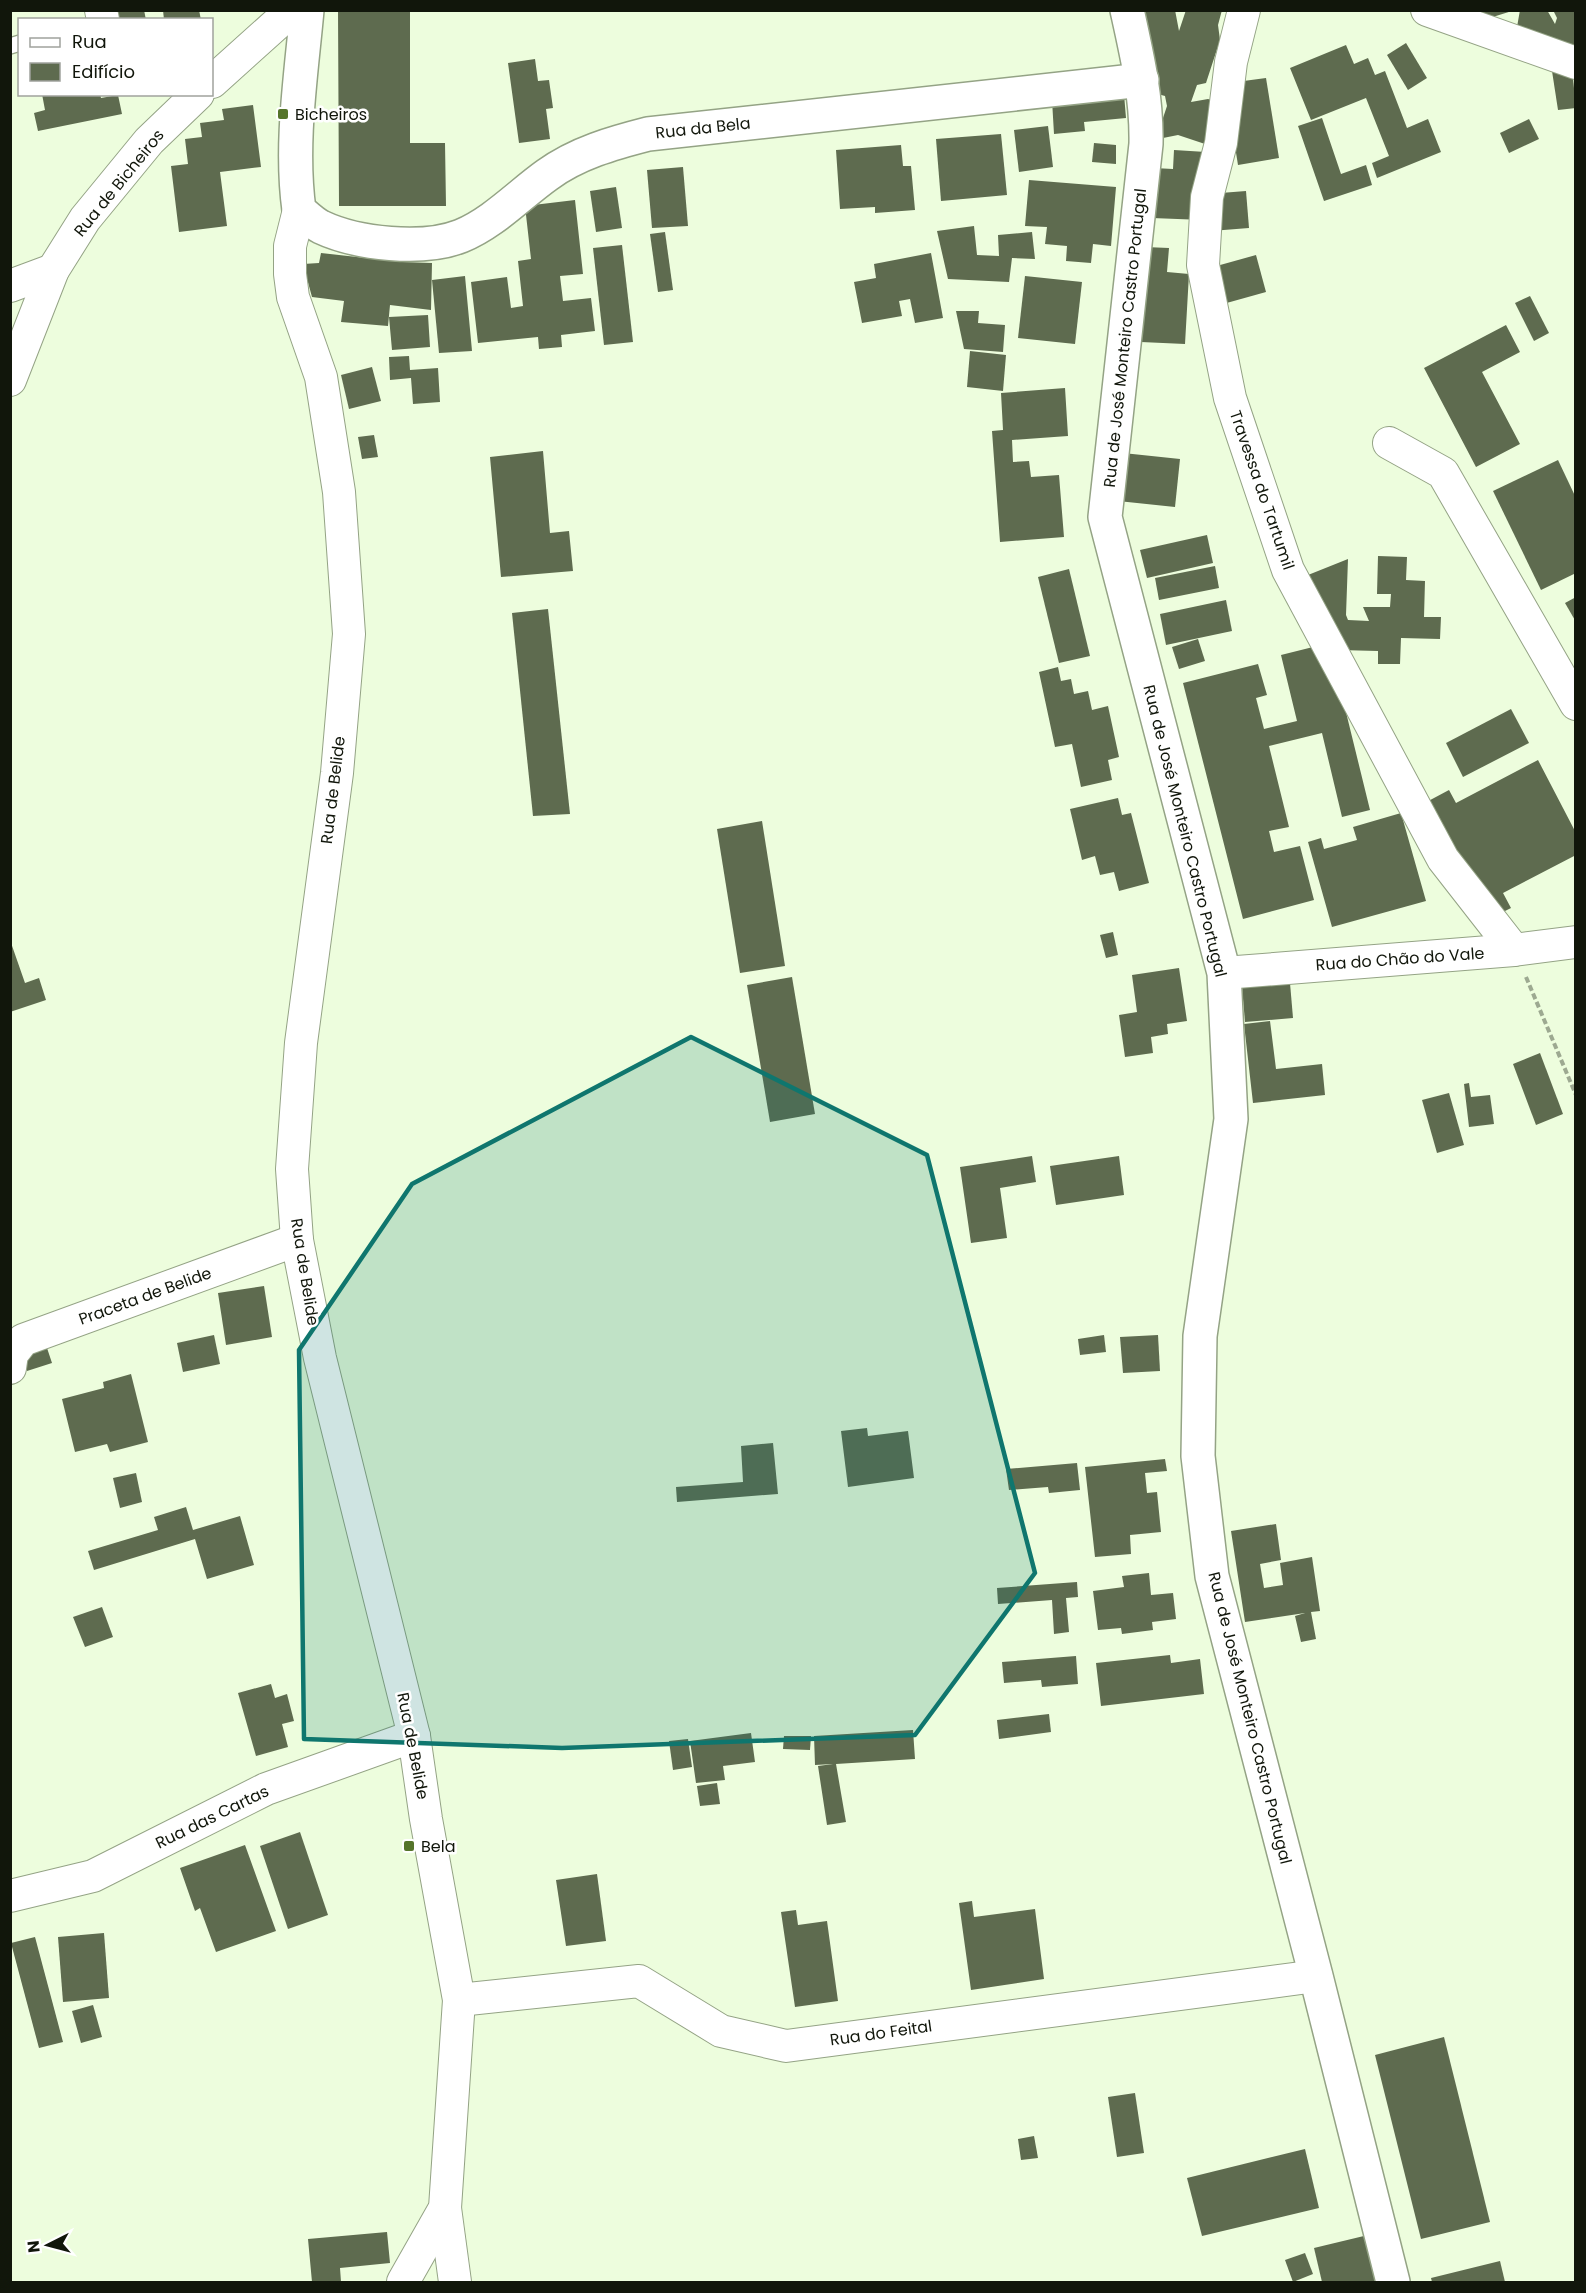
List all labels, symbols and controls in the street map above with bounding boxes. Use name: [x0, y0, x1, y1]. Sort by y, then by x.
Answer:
legend: [18, 18, 213, 96]
text: Rua: [72, 29, 107, 54]
text: Edifício: [72, 59, 135, 84]
place label: Bicheiros: [295, 103, 367, 126]
marker: Bicheiros: [276, 107, 290, 121]
street label: Rua da Bela: [654, 112, 752, 144]
street label: Rua de Bicheiros: [68, 124, 170, 242]
street label: Rua de José Monteiro Castro Portugal: [1098, 187, 1152, 489]
street label: Travessa do Tartumil: [1224, 407, 1300, 573]
street label: Rua de José Monteiro Castro Portugal: [1137, 682, 1233, 980]
street label: Rua de Belide: [315, 735, 351, 845]
street label: Rua do Chão do Vale: [1315, 942, 1485, 976]
street label: Rua de Belide: [285, 1217, 325, 1327]
street label: Praceta de Belide: [75, 1261, 215, 1331]
street label: Rua de José Monteiro Castro Portugal: [1202, 1569, 1298, 1867]
street label: Rua de Belide: [391, 1691, 435, 1801]
street label: Rua das Cartas: [151, 1780, 273, 1854]
place label: Bela: [421, 1835, 455, 1858]
marker: Bela: [402, 1839, 416, 1853]
street label: Rua do Feital: [828, 2014, 934, 2052]
north arrow: [18, 2215, 78, 2275]
text: N: [22, 2239, 46, 2254]

